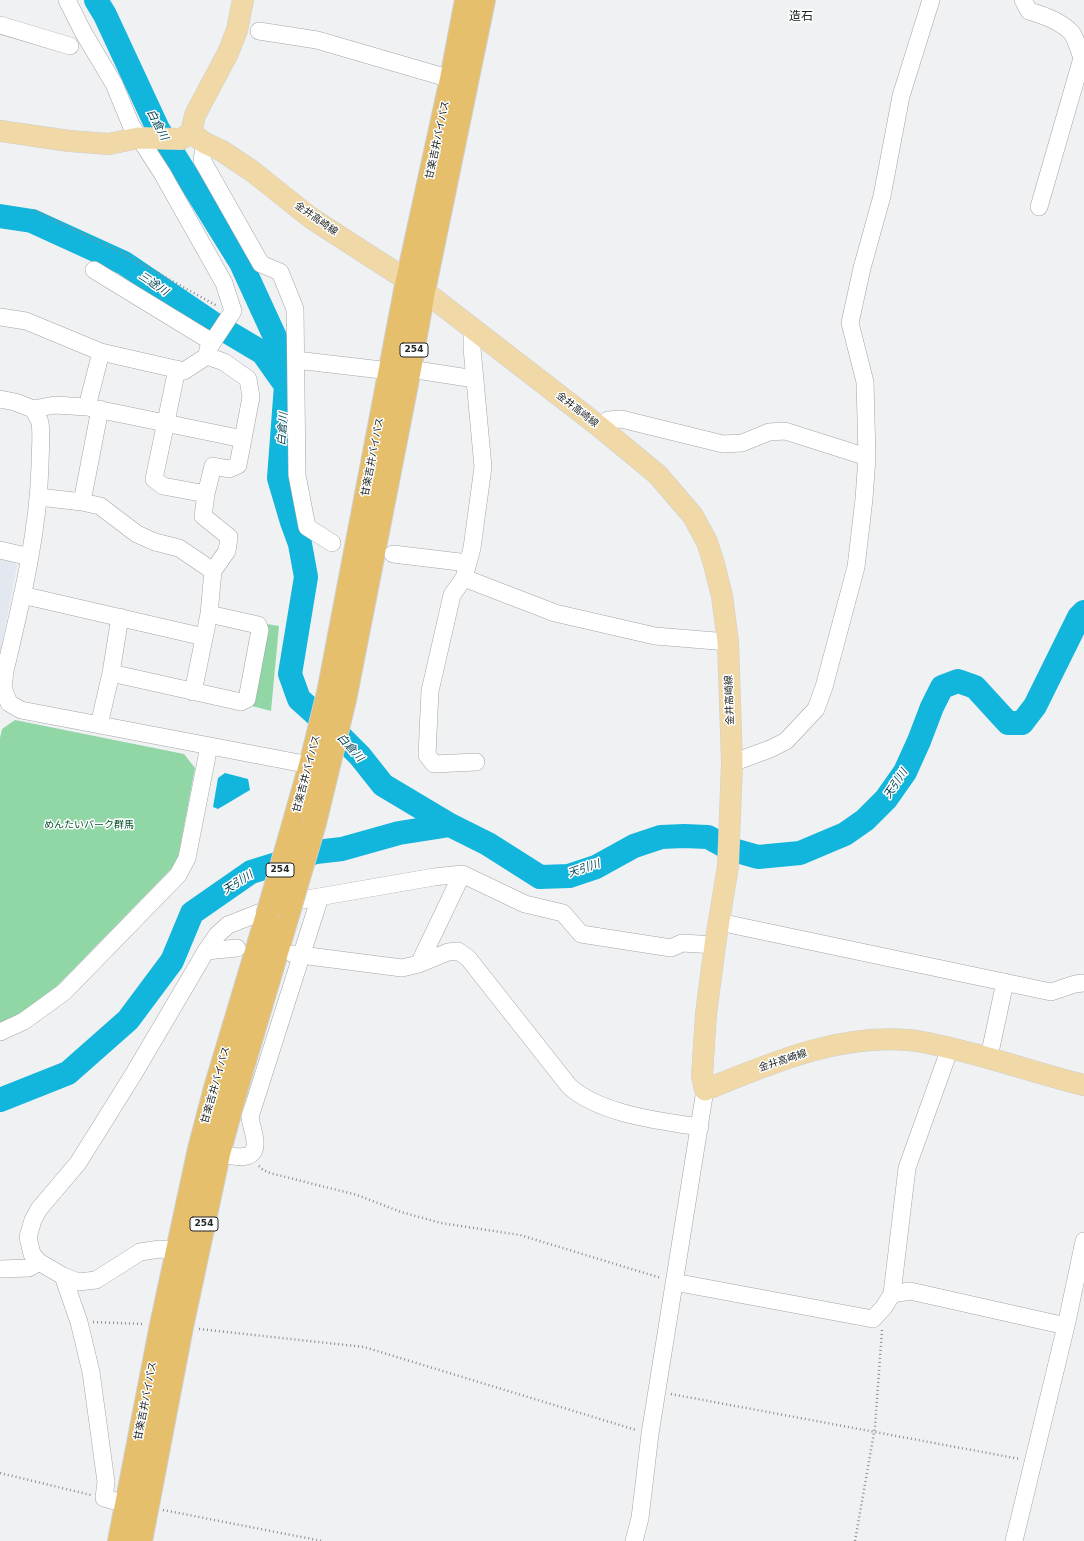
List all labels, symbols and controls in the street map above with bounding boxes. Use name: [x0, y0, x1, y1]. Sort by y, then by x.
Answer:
district label: 造石: [789, 10, 813, 24]
street label: 甘楽吉井バイパス: [424, 100, 452, 180]
water label: 白倉川: [143, 107, 171, 143]
street label: 金井高崎線: [292, 200, 340, 238]
water label: 三途川: [136, 269, 170, 299]
road number: 254: [400, 343, 428, 357]
street label: 金井高崎線: [554, 390, 600, 430]
water label: 白倉川: [275, 412, 291, 446]
street label: 甘楽吉井バイパス: [359, 417, 387, 497]
street label: 金井高崎線: [723, 675, 737, 725]
water label: 白倉川: [334, 731, 366, 765]
street label: 甘楽吉井バイパス: [291, 734, 323, 814]
water label: 天引川: [881, 767, 911, 801]
park label: めんたいパーク群馬: [44, 819, 134, 831]
water label: 天引川: [566, 857, 602, 881]
road number: 254: [266, 863, 294, 877]
water label: 天引川: [221, 869, 255, 897]
street label: 甘楽吉井バイパス: [199, 1045, 233, 1125]
street label: 金井高崎線: [757, 1048, 809, 1074]
road number: 254: [190, 1217, 218, 1231]
street label: 甘楽吉井バイパス: [132, 1361, 160, 1441]

